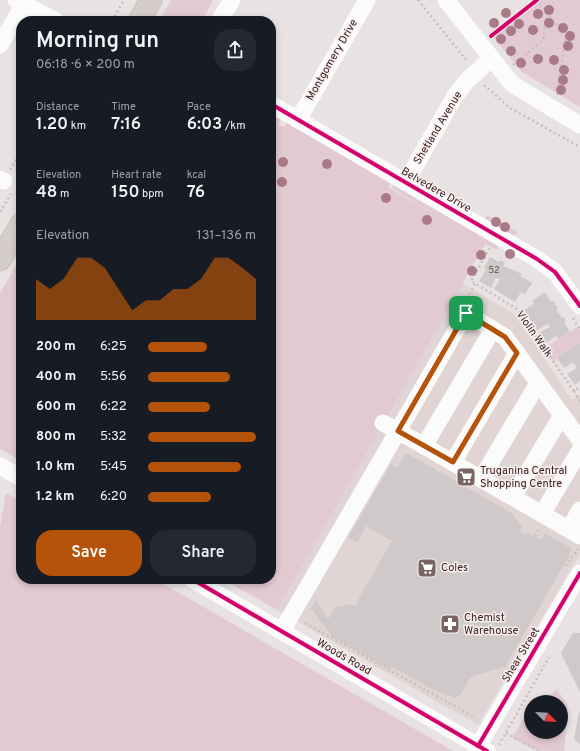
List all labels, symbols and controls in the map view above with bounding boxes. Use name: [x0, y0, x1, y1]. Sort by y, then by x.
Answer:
street label: Montgomery Drive: [303, 17, 361, 103]
text: Morning run: [36, 28, 159, 55]
button: share: [214, 29, 256, 71]
text: 06:18 · 6 × 200 m: [36, 57, 135, 73]
street label: Shetland Avenue: [411, 89, 465, 167]
text: Distance: [36, 100, 79, 114]
text: Time: [111, 100, 136, 114]
text: Pace: [187, 100, 211, 114]
text: 1.20: [36, 114, 68, 136]
text: 7:16: [111, 114, 141, 136]
text: 6:03: [187, 114, 222, 136]
text: km: [68, 119, 86, 133]
text: /km: [222, 119, 245, 133]
street label: Belvedere Drive: [398, 164, 474, 216]
text: Elevation: [36, 168, 81, 182]
text: Heart rate: [111, 168, 162, 182]
text: kcal: [187, 168, 206, 182]
text: 48: [36, 182, 57, 204]
text: 150: [111, 182, 139, 204]
text: 76: [187, 182, 205, 204]
text: m: [57, 187, 69, 201]
text: bpm: [139, 187, 164, 201]
text: Elevation: [36, 228, 89, 244]
text: 131–136 m: [197, 228, 256, 244]
house number: 52: [488, 265, 500, 276]
pin: [449, 296, 483, 330]
icon: arrive: [455, 302, 477, 324]
street label: Violin Walk: [513, 308, 555, 360]
text: 200 m: [36, 339, 76, 355]
text: 6:25: [100, 339, 127, 355]
text: 400 m: [36, 369, 76, 385]
text: 5:56: [100, 369, 127, 385]
text: 600 m: [36, 399, 76, 415]
text: 6:22: [100, 399, 127, 415]
text: 800 m: [36, 429, 76, 445]
text: 5:32: [100, 429, 127, 445]
text: 1.0 km: [36, 459, 75, 475]
text: 5:45: [100, 459, 127, 475]
place label: Truganina Central Shopping Centre: [480, 464, 567, 491]
supermarket icon: Truganina Central Shopping Centre: [455, 466, 477, 488]
text: 1.2 km: [36, 489, 74, 505]
text: 6:20: [100, 489, 127, 505]
button: Save: [36, 530, 142, 576]
button: Share: [150, 530, 256, 576]
supermarket icon: Coles: [416, 557, 438, 579]
place label: Coles: [441, 561, 468, 575]
place label: Chemist Warehouse: [464, 611, 519, 638]
pharmacy icon: Chemist Warehouse: [439, 613, 461, 635]
street label: Shear Street: [499, 625, 543, 685]
street label: Woods Road: [314, 636, 374, 678]
north arrow: [524, 695, 568, 739]
map controls: [524, 695, 568, 739]

